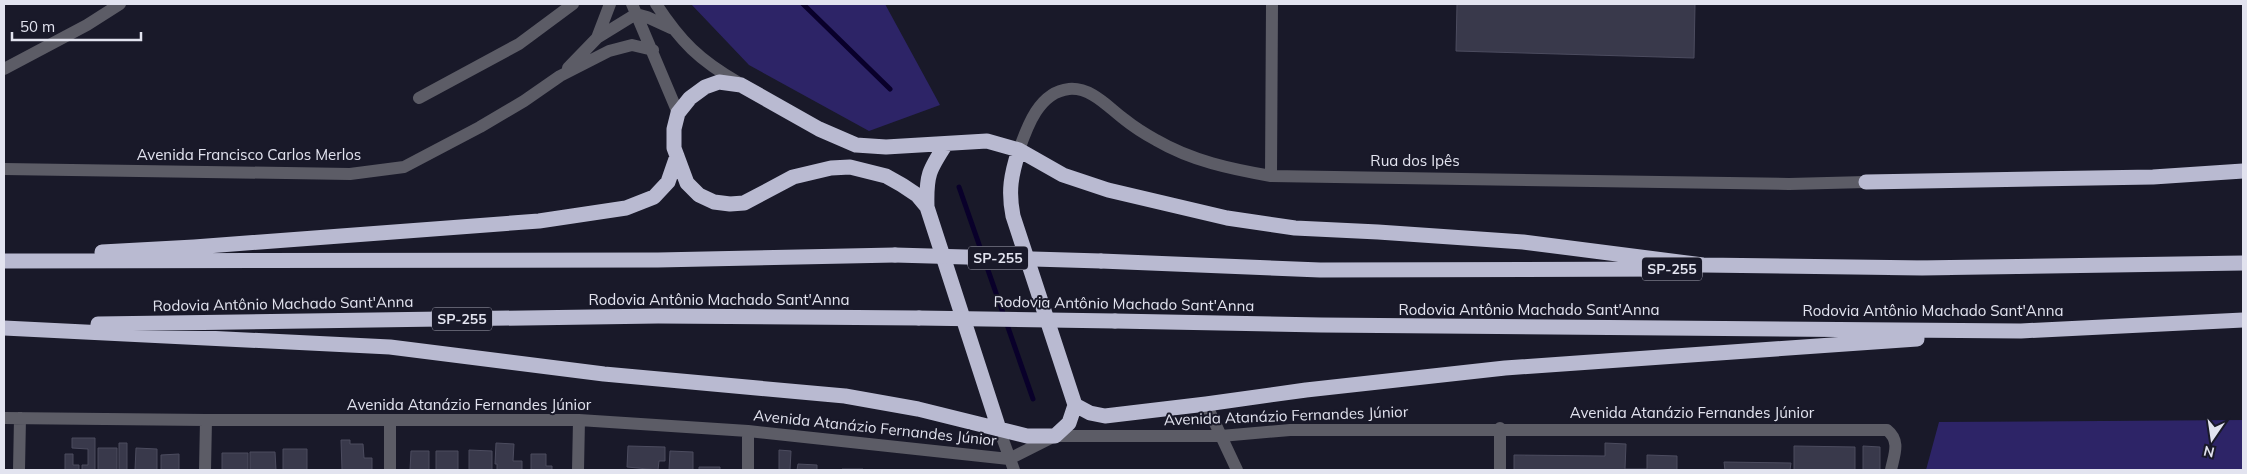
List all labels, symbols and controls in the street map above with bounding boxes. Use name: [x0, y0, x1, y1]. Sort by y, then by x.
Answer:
scale bar: [12, 10, 141, 42]
text: 50 m: [20, 17, 55, 36]
street label: Avenida Francisco Carlos Merlos: [137, 145, 361, 164]
street label: Rua dos Ipês: [1370, 151, 1460, 170]
road number: SP-255: [968, 247, 1028, 270]
road number: SP-255: [1642, 258, 1702, 280]
street label: Rodovia Antônio Machado Sant'Anna: [589, 290, 849, 309]
street label: Rodovia Antônio Machado Sant'Anna: [152, 292, 414, 315]
street label: Rodovia Antônio Machado Sant'Anna: [993, 292, 1255, 315]
street label: Rodovia Antônio Machado Sant'Anna: [1399, 300, 1659, 319]
street label: Rodovia Antônio Machado Sant'Anna: [1803, 301, 2063, 320]
road number: SP-255: [432, 308, 492, 330]
street label: Avenida Atanázio Fernandes Júnior: [347, 395, 592, 414]
street label: Avenida Atanázio Fernandes Júnior: [1163, 402, 1409, 429]
street label: Avenida Atanázio Fernandes Júnior: [1570, 403, 1815, 422]
street label: Avenida Atanázio Fernandes Júnior: [753, 405, 998, 450]
north arrow: [2187, 414, 2237, 464]
text: N: [2202, 442, 2216, 462]

